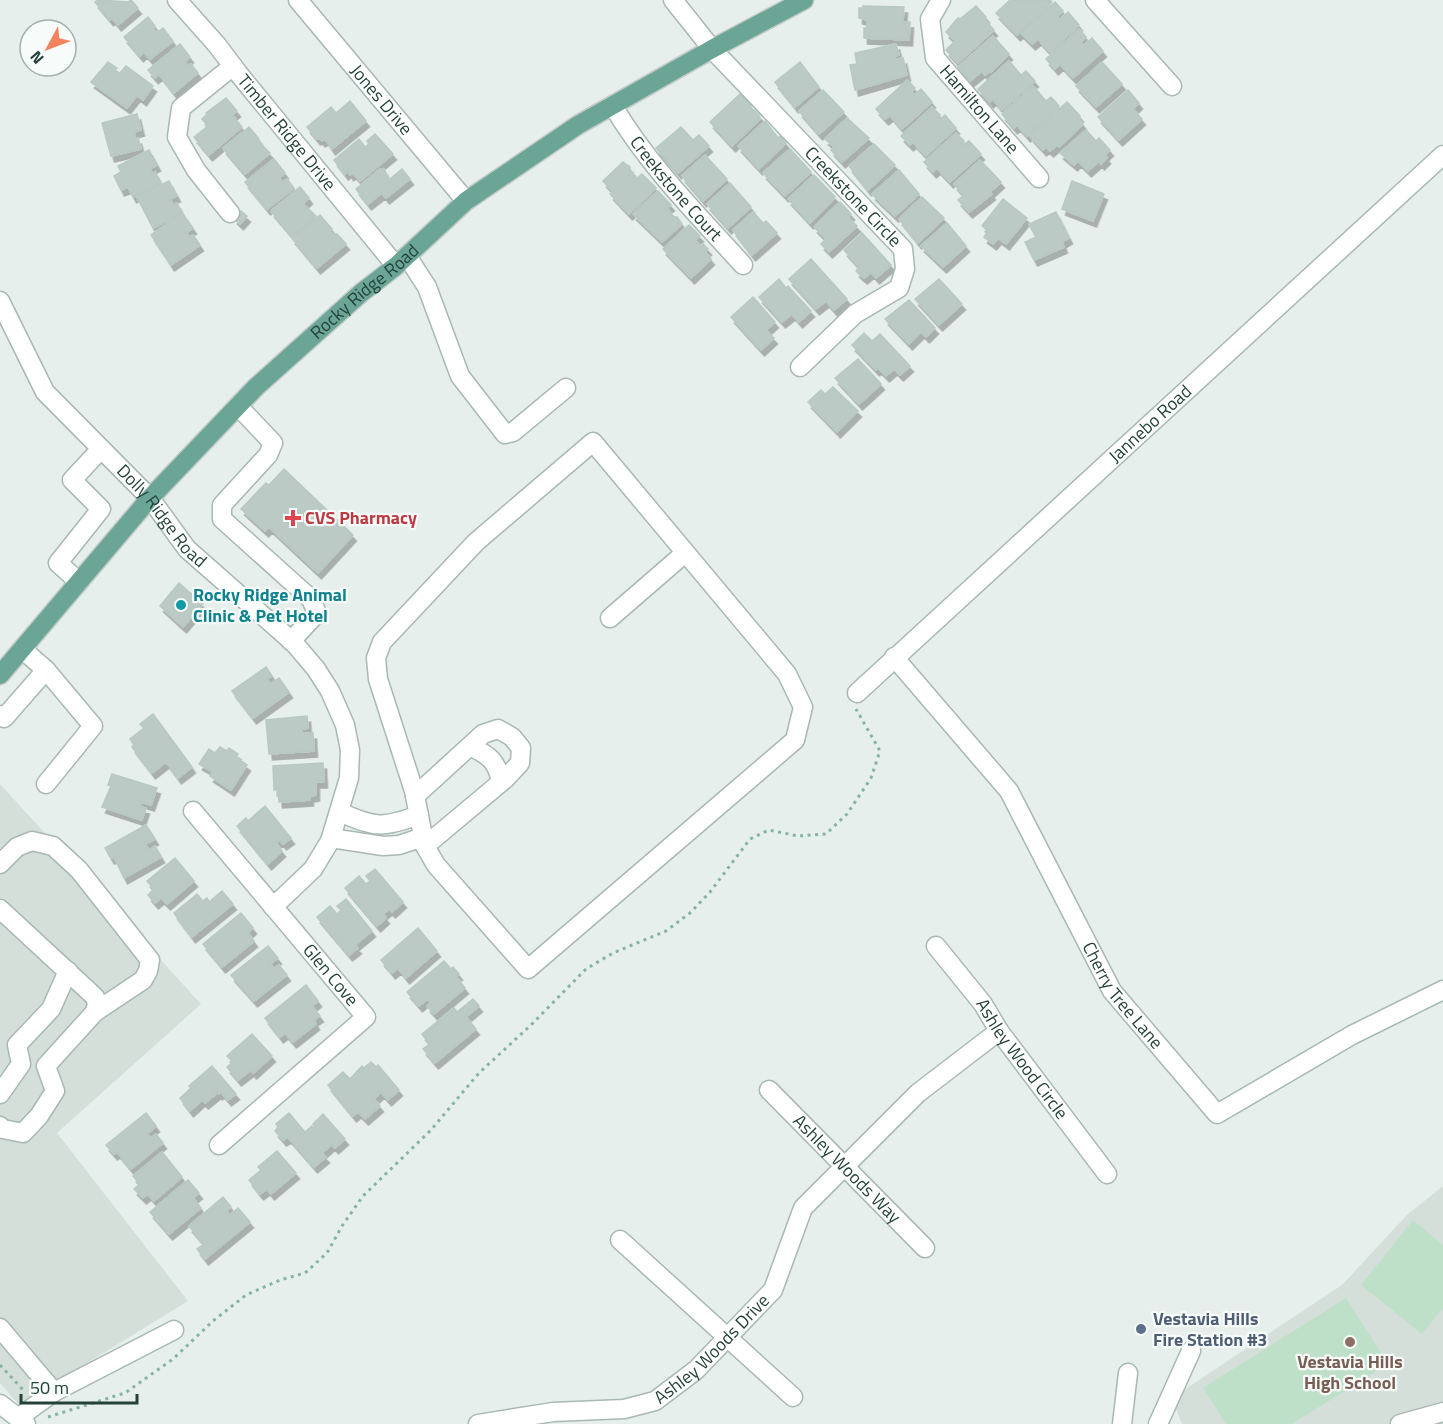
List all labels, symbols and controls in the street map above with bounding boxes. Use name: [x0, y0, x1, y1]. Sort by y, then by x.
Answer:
north arrow: [18, 18, 78, 78]
text: N: [24, 46, 49, 70]
street label: Jones Drive: [344, 58, 419, 141]
street label: Hamilton Lane: [933, 58, 1026, 159]
street label: Timber Ridge Drive: [231, 68, 343, 196]
street label: Creekstone Court: [624, 130, 729, 247]
street label: Creekstone Circle: [799, 140, 908, 253]
street label: Rocky Ridge Road: [304, 237, 425, 345]
street label: Jannebo Road: [1102, 378, 1198, 469]
street label: Dolly Ridge Road: [111, 458, 213, 573]
place label: CVS Pharmacy: [305, 504, 417, 531]
marker: CVS Pharmacy: [286, 511, 300, 525]
place label: Rocky Ridge Animal Clinic & Pet Hotel: [193, 581, 347, 629]
marker: Rocky Ridge Animal Clinic & Pet Hotel: [174, 598, 188, 612]
street label: Glen Cove: [297, 937, 365, 1012]
street label: Cherry Tree Lane: [1076, 937, 1170, 1055]
street label: Ashley Wood Circle: [970, 993, 1075, 1125]
street label: Ashley Woods Way: [787, 1108, 908, 1230]
street label: Ashley Woods Drive: [648, 1288, 775, 1410]
place label: Vestavia Hills Fire Station #3: [1153, 1305, 1267, 1353]
marker: Vestavia Hills Fire Station #3: [1134, 1322, 1148, 1336]
marker: Vestavia Hills High School: [1343, 1335, 1357, 1349]
place label: Vestavia Hills High School: [1297, 1348, 1403, 1396]
scale bar: [21, 1367, 136, 1405]
text: 50 m: [30, 1374, 69, 1401]

